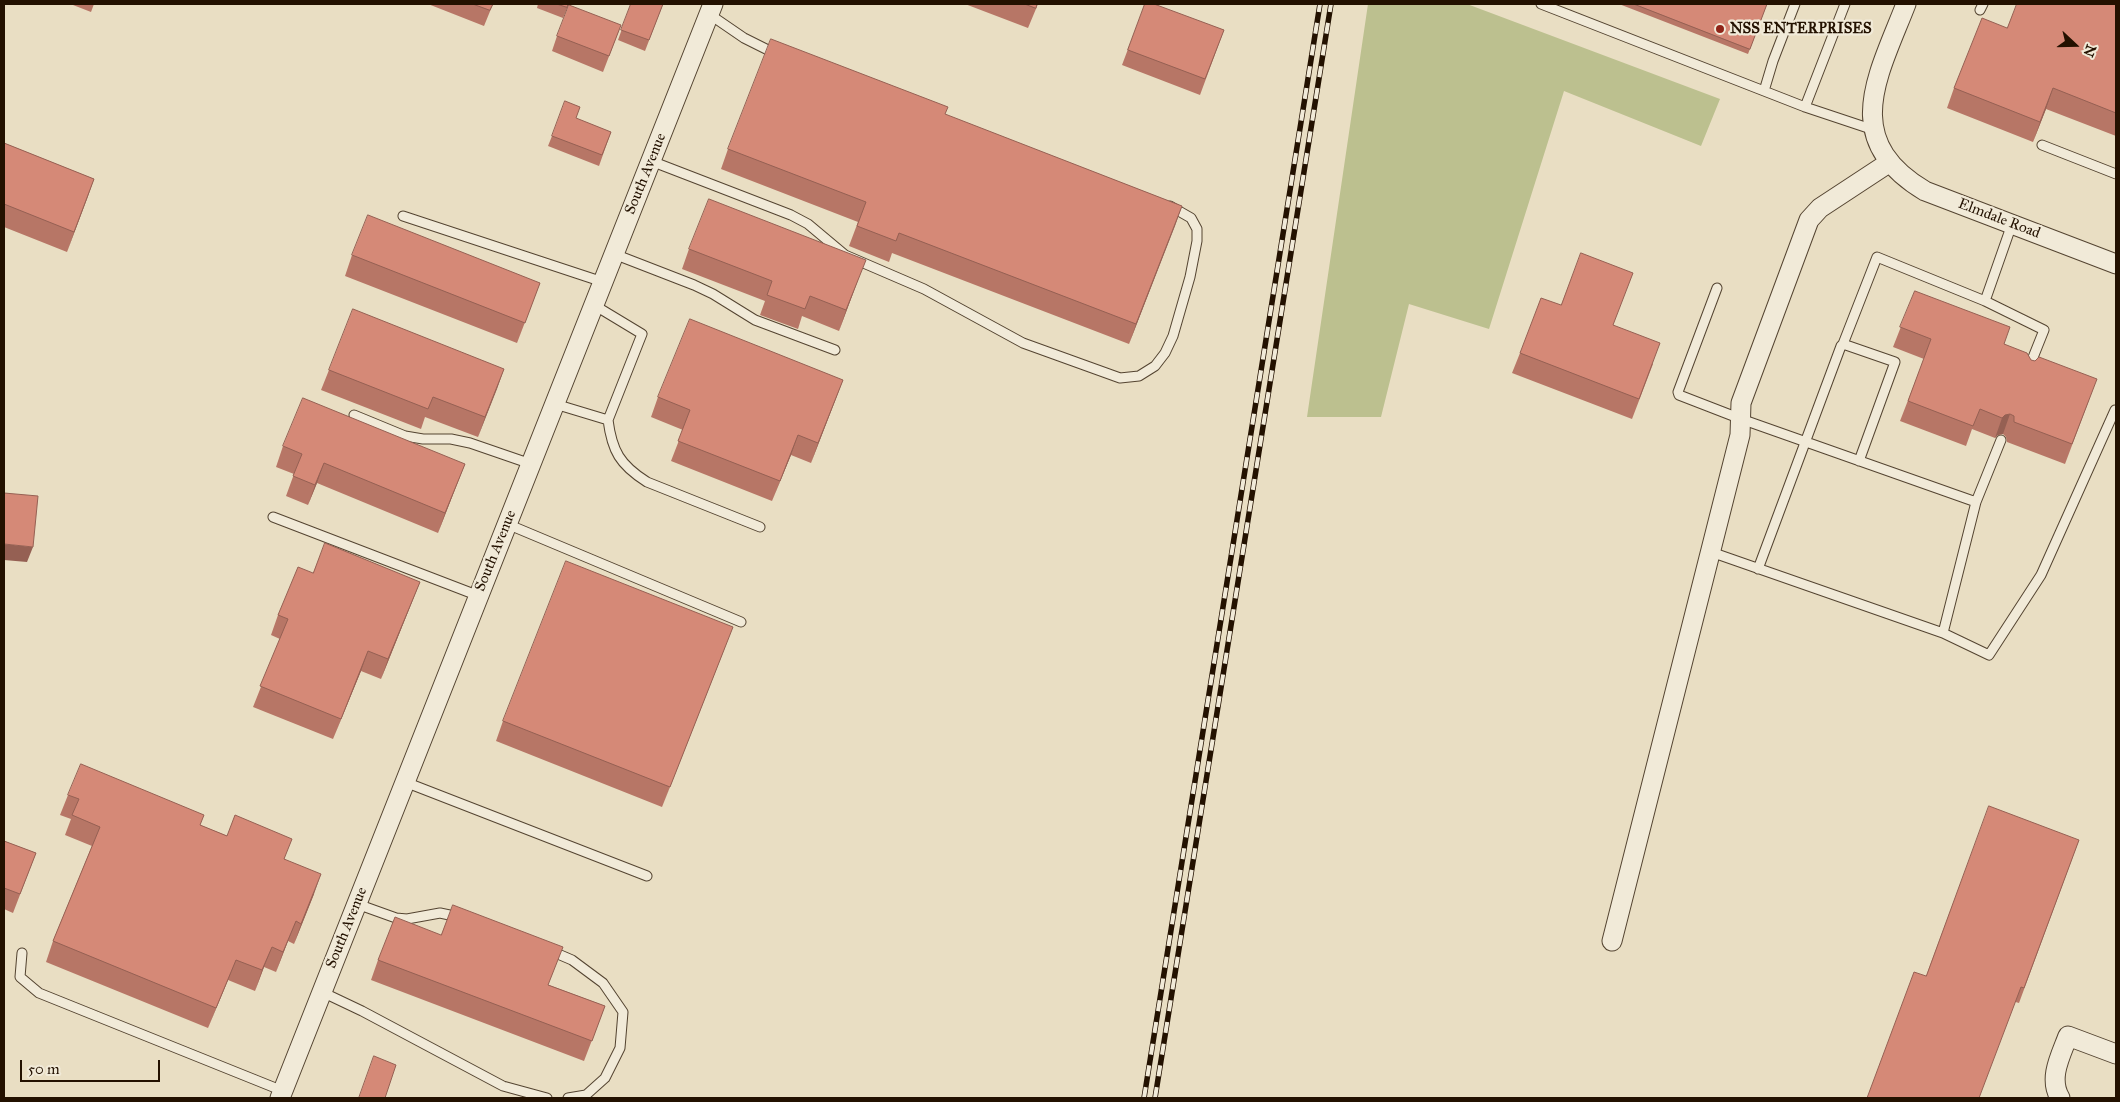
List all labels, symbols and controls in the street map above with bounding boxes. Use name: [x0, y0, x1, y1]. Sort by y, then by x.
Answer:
place label: NSS ENTERPRISES: [1730, 20, 1872, 38]
north arrow: [2050, 20, 2100, 70]
marker: NSS ENTERPRISES: [1714, 23, 1726, 35]
text: N: [2079, 42, 2100, 59]
street label: South Avenue: [622, 131, 670, 217]
street label: Elmdale Road: [1955, 195, 2043, 243]
street label: South Avenue: [472, 508, 520, 594]
street label: South Avenue: [323, 885, 371, 971]
scale bar: [22, 1050, 162, 1082]
text: 50 m: [28, 1060, 60, 1078]

